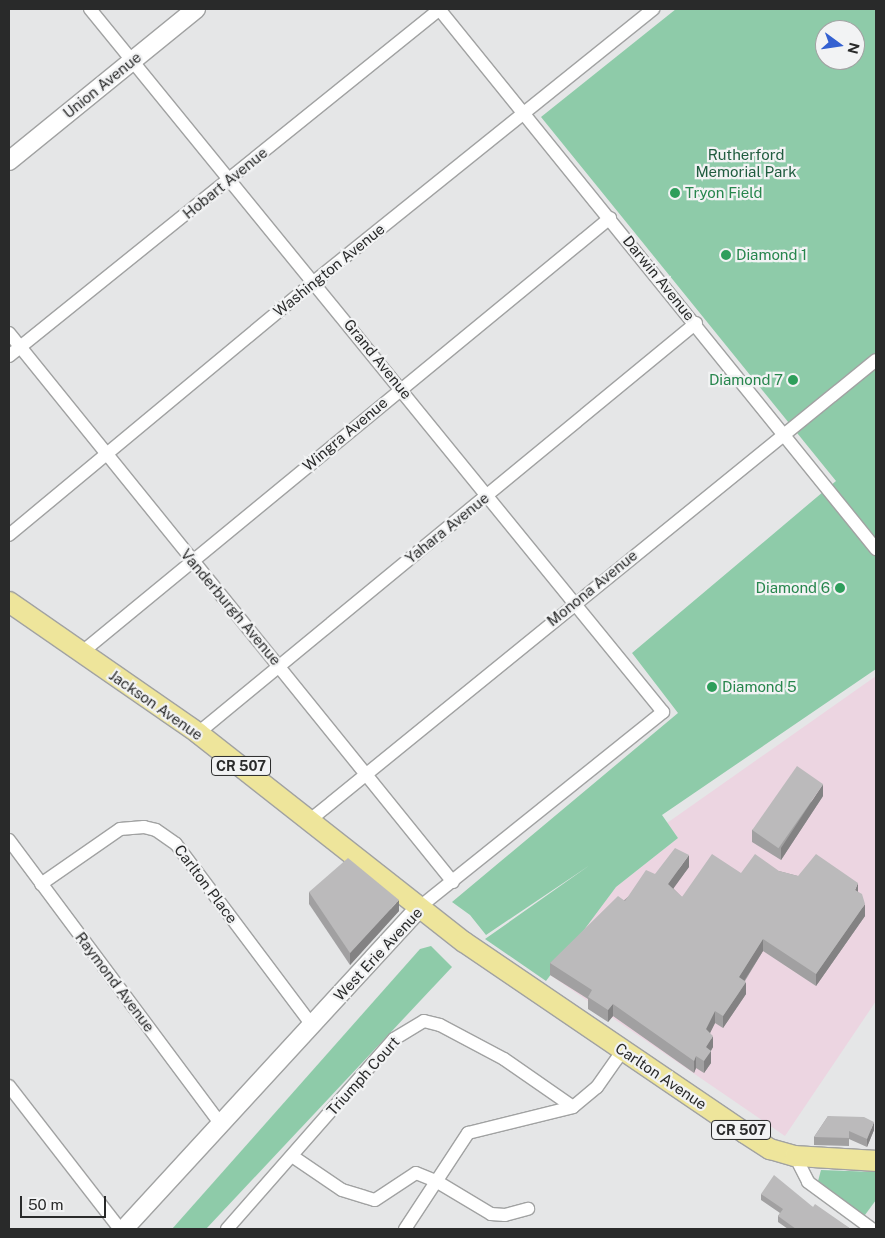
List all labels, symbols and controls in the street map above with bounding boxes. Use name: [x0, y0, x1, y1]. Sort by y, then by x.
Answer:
north arrow: [815, 20, 865, 70]
text: N: [844, 41, 863, 56]
street label: Union Avenue: [59, 48, 145, 122]
street label: Hobart Avenue: [179, 143, 271, 223]
park label: Rutherford Memorial Park: [695, 145, 797, 180]
place label: Tryon Field: [685, 184, 762, 202]
marker: Tryon Field: [669, 187, 681, 199]
street label: Washington Avenue: [270, 220, 388, 320]
street label: Darwin Avenue: [619, 232, 699, 324]
place label: Diamond 1: [736, 246, 807, 264]
marker: Diamond 1: [720, 249, 732, 261]
street label: Grand Avenue: [340, 315, 416, 403]
place label: Diamond 7: [709, 371, 783, 389]
marker: Diamond 7: [787, 374, 799, 386]
street label: Wingra Avenue: [299, 393, 391, 475]
street label: Yahara Avenue: [402, 489, 492, 567]
street label: Vanderburgh Avenue: [177, 545, 285, 669]
street label: Monona Avenue: [543, 546, 641, 630]
place label: Diamond 6: [756, 579, 830, 597]
marker: Diamond 6: [834, 582, 846, 594]
street label: Jackson Avenue: [106, 666, 206, 744]
place label: Diamond 5: [722, 678, 797, 696]
marker: Diamond 5: [706, 681, 718, 693]
road number: CR 507: [211, 754, 271, 778]
street label: Carlton Place: [171, 841, 241, 927]
street label: West Erie Avenue: [330, 903, 426, 1005]
street label: Raymond Avenue: [72, 929, 158, 1035]
street label: Triumph Court: [323, 1033, 403, 1119]
street label: Carlton Avenue: [612, 1039, 710, 1113]
road number: CR 507: [711, 1118, 771, 1142]
scale bar: [22, 1186, 109, 1218]
text: 50 m: [28, 1196, 63, 1213]

